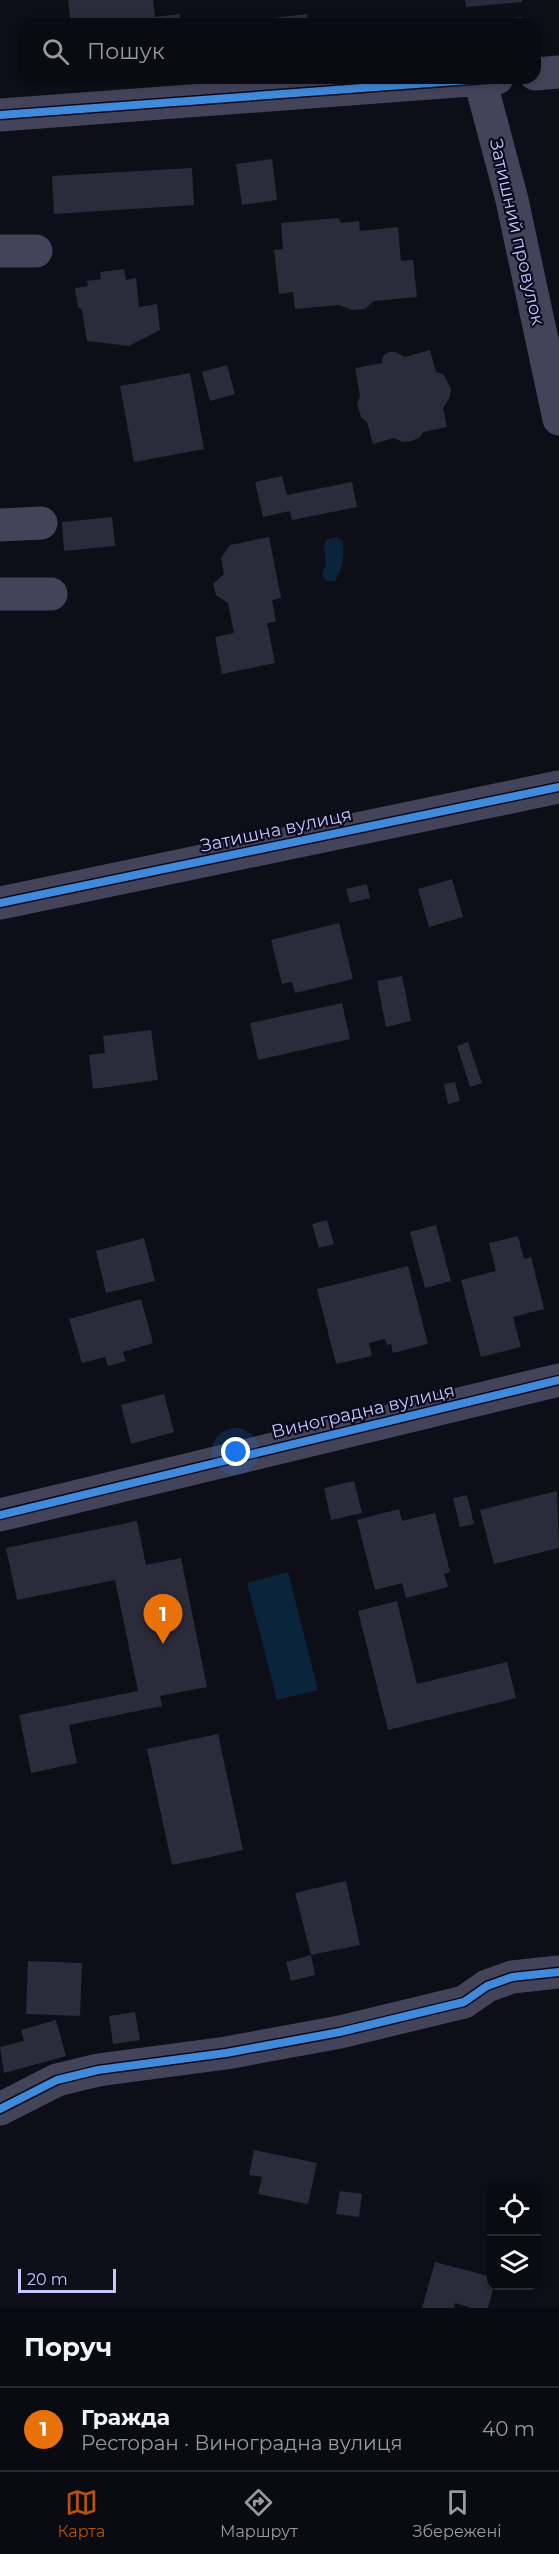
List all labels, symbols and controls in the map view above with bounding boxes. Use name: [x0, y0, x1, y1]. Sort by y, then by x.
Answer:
search box: [18, 18, 541, 84]
icon: search: [39, 35, 72, 68]
text: Пошук: [87, 38, 165, 65]
street label: Затишний провулок: [485, 137, 549, 328]
street label: Затишна вулиця: [198, 803, 354, 857]
street label: Виноградна вулиця: [269, 1379, 457, 1443]
your location: [221, 1437, 250, 1466]
pin: 1: [144, 1594, 182, 1644]
map controls: [487, 2182, 541, 2290]
button: locate: [487, 2182, 541, 2236]
button: layers: [487, 2236, 541, 2290]
scale bar: [18, 2266, 116, 2294]
text: 20 m: [27, 2270, 68, 2289]
text: Поруч: [24, 2331, 112, 2363]
text: Гражда: [81, 2404, 170, 2431]
text: 1: [40, 2417, 47, 2441]
text: 40 m: [482, 2417, 535, 2441]
text: Ресторан · Виноградна вулиця: [81, 2431, 403, 2455]
tab: Карта: [57, 2486, 105, 2541]
tab: Маршрут: [220, 2486, 298, 2541]
tab: Збережені: [413, 2486, 502, 2541]

